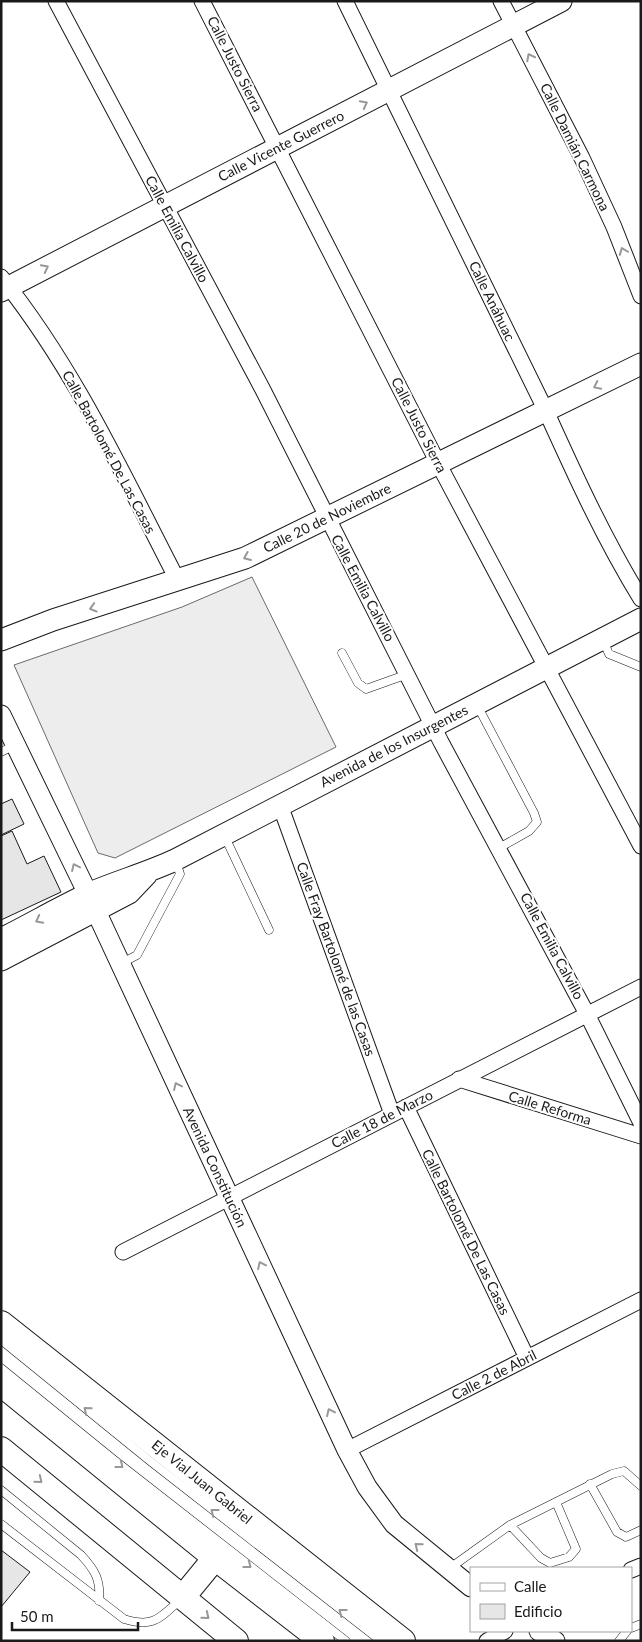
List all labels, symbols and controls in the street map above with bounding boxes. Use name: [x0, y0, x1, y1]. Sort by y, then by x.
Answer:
street label: Calle Justo Sierra: [204, 13, 267, 114]
one-way arrow: [526, 54, 536, 63]
street label: Calle Damián Carmona: [537, 80, 614, 214]
one-way arrow: [358, 100, 367, 110]
street label: Calle Vicente Guerrero: [215, 106, 347, 185]
street label: Calle Emilia Calvillo: [142, 172, 213, 285]
one-way arrow: [619, 247, 629, 256]
street label: Calle Anáhuac: [466, 258, 519, 344]
one-way arrow: [39, 264, 48, 274]
street label: Calle Bartolomé De Las Casas: [59, 367, 160, 536]
street label: Calle Justo Sierra: [388, 374, 451, 475]
one-way arrow: [593, 379, 602, 390]
street label: Calle 20 de Noviembre: [260, 479, 394, 556]
street label: Calle Emilia Calvillo: [328, 531, 399, 644]
one-way arrow: [243, 550, 252, 561]
one-way arrow: [89, 603, 97, 613]
street label: Avenida de los Insurgentes: [317, 701, 471, 790]
street label: Calle Fray Bartolomé de las Casas: [293, 860, 380, 1058]
one-way arrow: [71, 863, 81, 872]
street label: Calle Emilia Calvillo: [517, 889, 588, 1002]
one-way arrow: [35, 914, 44, 924]
one-way arrow: [173, 1082, 184, 1091]
street label: Calle 18 de Marzo: [328, 1086, 435, 1151]
street label: Calle Reforma: [507, 1087, 594, 1128]
street label: Avenida Constitución: [180, 1104, 251, 1230]
street label: Calle Bartolomé De Las Casas: [419, 1146, 514, 1317]
one-way arrow: [257, 1261, 267, 1270]
street label: Calle 2 de Abril: [448, 1346, 539, 1403]
one-way arrow: [84, 1407, 93, 1416]
one-way arrow: [325, 1408, 336, 1417]
street label: Eje Vial Juan Gabriel: [149, 1436, 256, 1527]
one-way arrow: [115, 1459, 124, 1468]
one-way arrow: [33, 1474, 42, 1482]
one-way arrow: [211, 1509, 220, 1517]
one-way arrow: [415, 1543, 424, 1552]
one-way arrow: [242, 1560, 251, 1568]
legend: [470, 1567, 632, 1632]
text: Calle: [514, 1577, 547, 1595]
scale bar: [12, 1600, 139, 1632]
text: Edificio: [514, 1602, 562, 1620]
text: 50 m: [20, 1607, 54, 1625]
one-way arrow: [339, 1609, 348, 1617]
one-way arrow: [200, 1610, 209, 1618]

